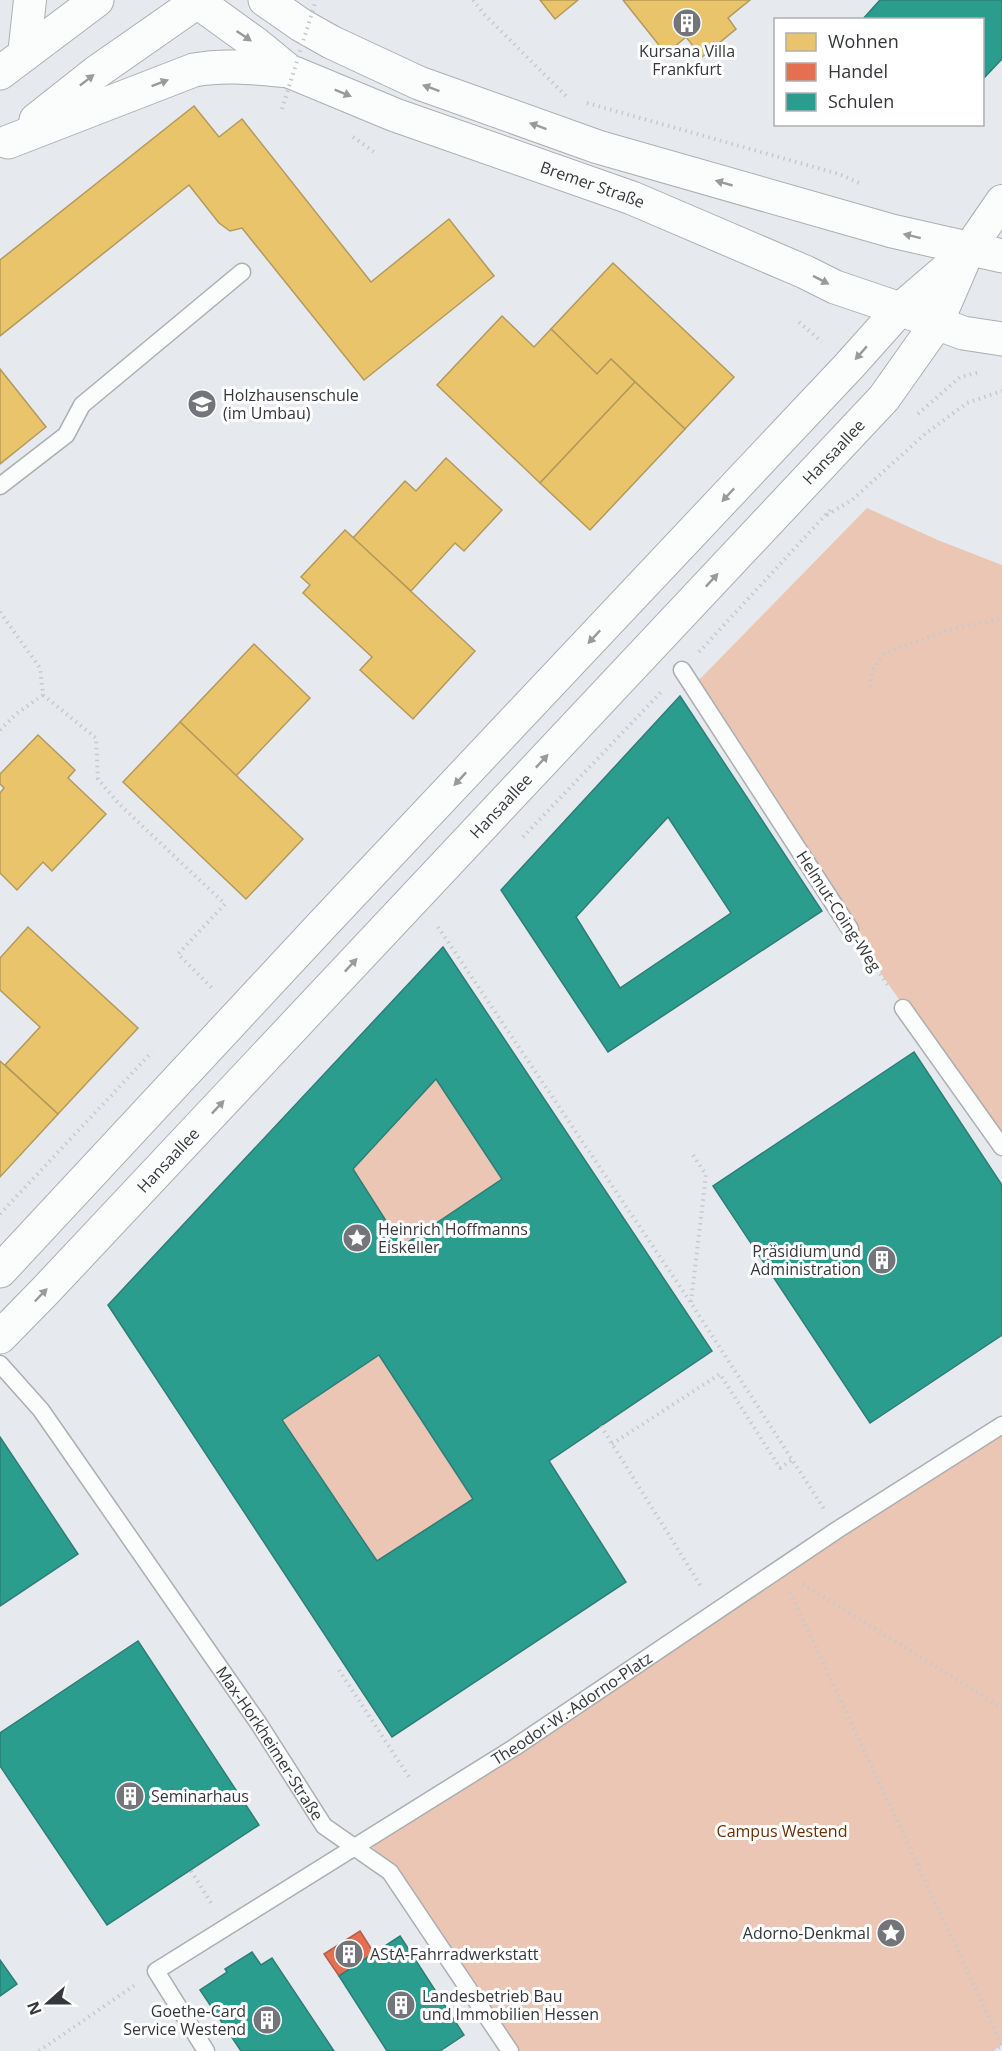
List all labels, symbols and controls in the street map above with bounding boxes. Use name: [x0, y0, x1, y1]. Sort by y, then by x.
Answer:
building icon: Kursana Villa Frankfurt: [671, 7, 703, 39]
legend: [774, 18, 984, 126]
text: Wohnen: [828, 29, 899, 53]
one-way arrow: [235, 30, 251, 42]
place label: Kursana Villa Frankfurt: [639, 40, 735, 80]
text: Handel: [828, 59, 888, 83]
one-way arrow: [79, 73, 95, 86]
one-way arrow: [151, 78, 169, 87]
one-way arrow: [421, 82, 439, 92]
one-way arrow: [334, 89, 352, 98]
text: Schulen: [828, 89, 894, 113]
one-way arrow: [529, 120, 547, 130]
street label: Bremer Straße: [537, 156, 648, 213]
one-way arrow: [715, 178, 733, 187]
one-way arrow: [903, 231, 921, 241]
one-way arrow: [813, 276, 830, 285]
one-way arrow: [855, 345, 868, 360]
place label: Holzhausenschule (im Umbau): [223, 384, 359, 424]
school or university icon: Holzhausenschule (im Umbau): [186, 388, 218, 420]
street label: Hansaallee: [797, 414, 870, 489]
one-way arrow: [721, 488, 735, 503]
one-way arrow: [704, 574, 718, 588]
one-way arrow: [587, 629, 601, 644]
one-way arrow: [535, 754, 549, 769]
street label: Hansaallee: [465, 768, 537, 843]
one-way arrow: [453, 771, 467, 786]
street label: Helmut-Coing-Weg: [792, 846, 887, 976]
one-way arrow: [344, 957, 358, 972]
one-way arrow: [210, 1100, 224, 1114]
street label: Hansaallee: [132, 1123, 204, 1198]
place label: Heinrich Hoffmanns Eiskeller: [378, 1218, 528, 1258]
place icon: Heinrich Hoffmanns Eiskeller: [341, 1222, 373, 1254]
place label: Präsidium und Administration: [750, 1240, 861, 1280]
building icon: Präsidium und Administration: [866, 1244, 898, 1276]
one-way arrow: [34, 1288, 48, 1303]
street label: Theodor-W.-Adorno-Platz: [487, 1647, 656, 1770]
street label: Max-Horkheimer-Straße: [211, 1662, 329, 1825]
building icon: Seminarhaus: [114, 1780, 146, 1812]
place label: Seminarhaus: [151, 1785, 249, 1807]
park label: Campus Westend: [717, 1820, 847, 1842]
place icon: Adorno-Denkmal: [875, 1917, 907, 1949]
place label: Adorno-Denkmal: [743, 1922, 870, 1944]
building icon: AStA-Fahrradwerkstatt: [333, 1938, 365, 1970]
place label: AStA-Fahrradwerkstatt: [370, 1943, 539, 1965]
north arrow: [18, 1973, 78, 2033]
place label: Landesbetrieb Bau und Immobilien Hessen: [422, 1985, 599, 2025]
building icon: Landesbetrieb Bau und Immobilien Hessen: [385, 1989, 417, 2021]
text: N: [21, 1998, 47, 2018]
place label: Goethe-Card Service Westend: [123, 2000, 246, 2040]
building icon: Goethe-Card Service Westend: [251, 2004, 283, 2036]

